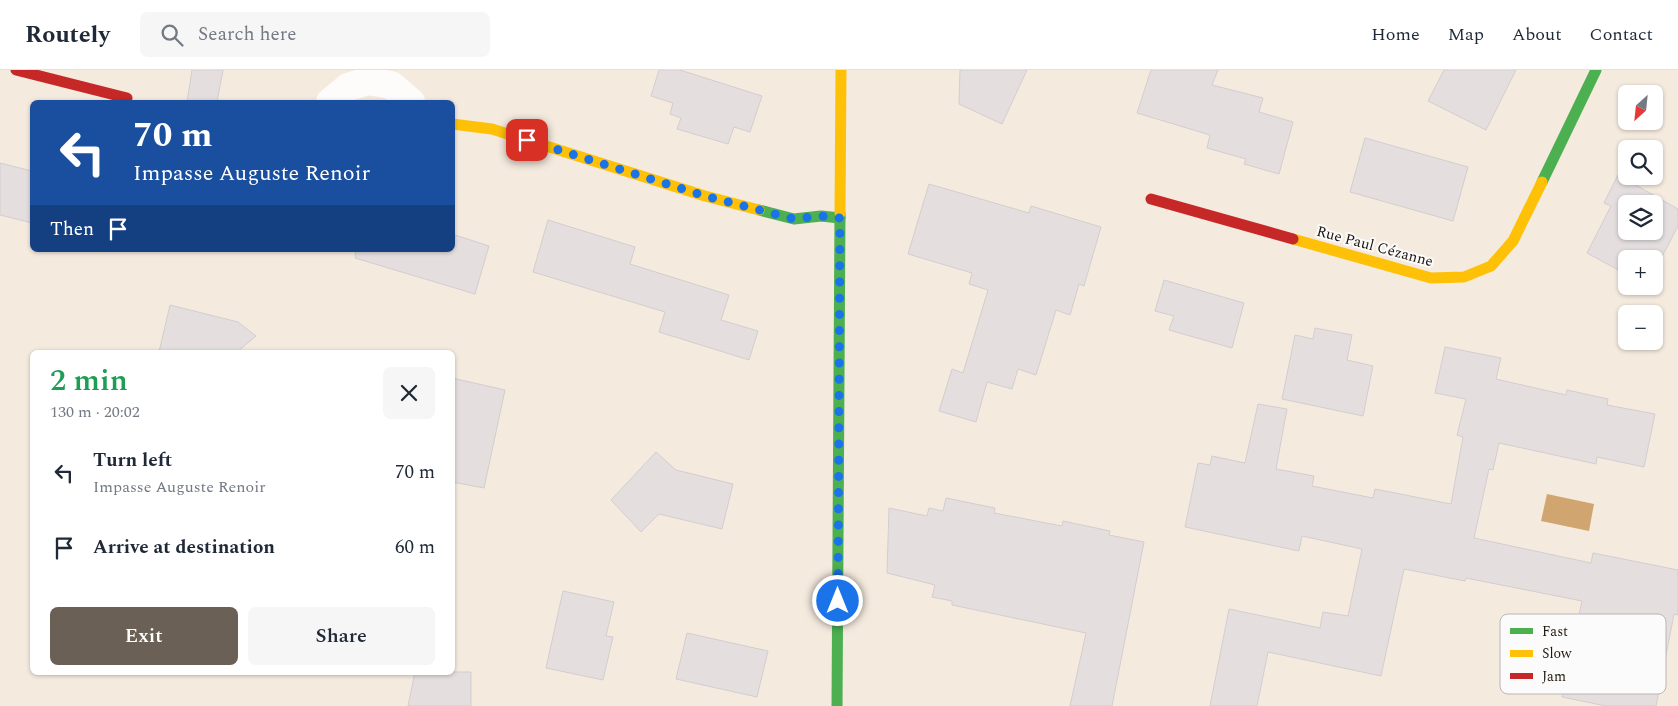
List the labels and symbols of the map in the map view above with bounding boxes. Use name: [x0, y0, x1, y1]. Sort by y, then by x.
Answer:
north arrow: [1618, 85, 1662, 130]
pin: [506, 119, 548, 161]
street label: Rue Paul Cézanne: [1314, 220, 1436, 273]
position arrow: [811, 574, 863, 626]
legend: [1500, 614, 1666, 694]
text: Fast: [1542, 621, 1568, 642]
text: Slow: [1542, 643, 1572, 664]
text: Jam: [1542, 666, 1566, 687]

